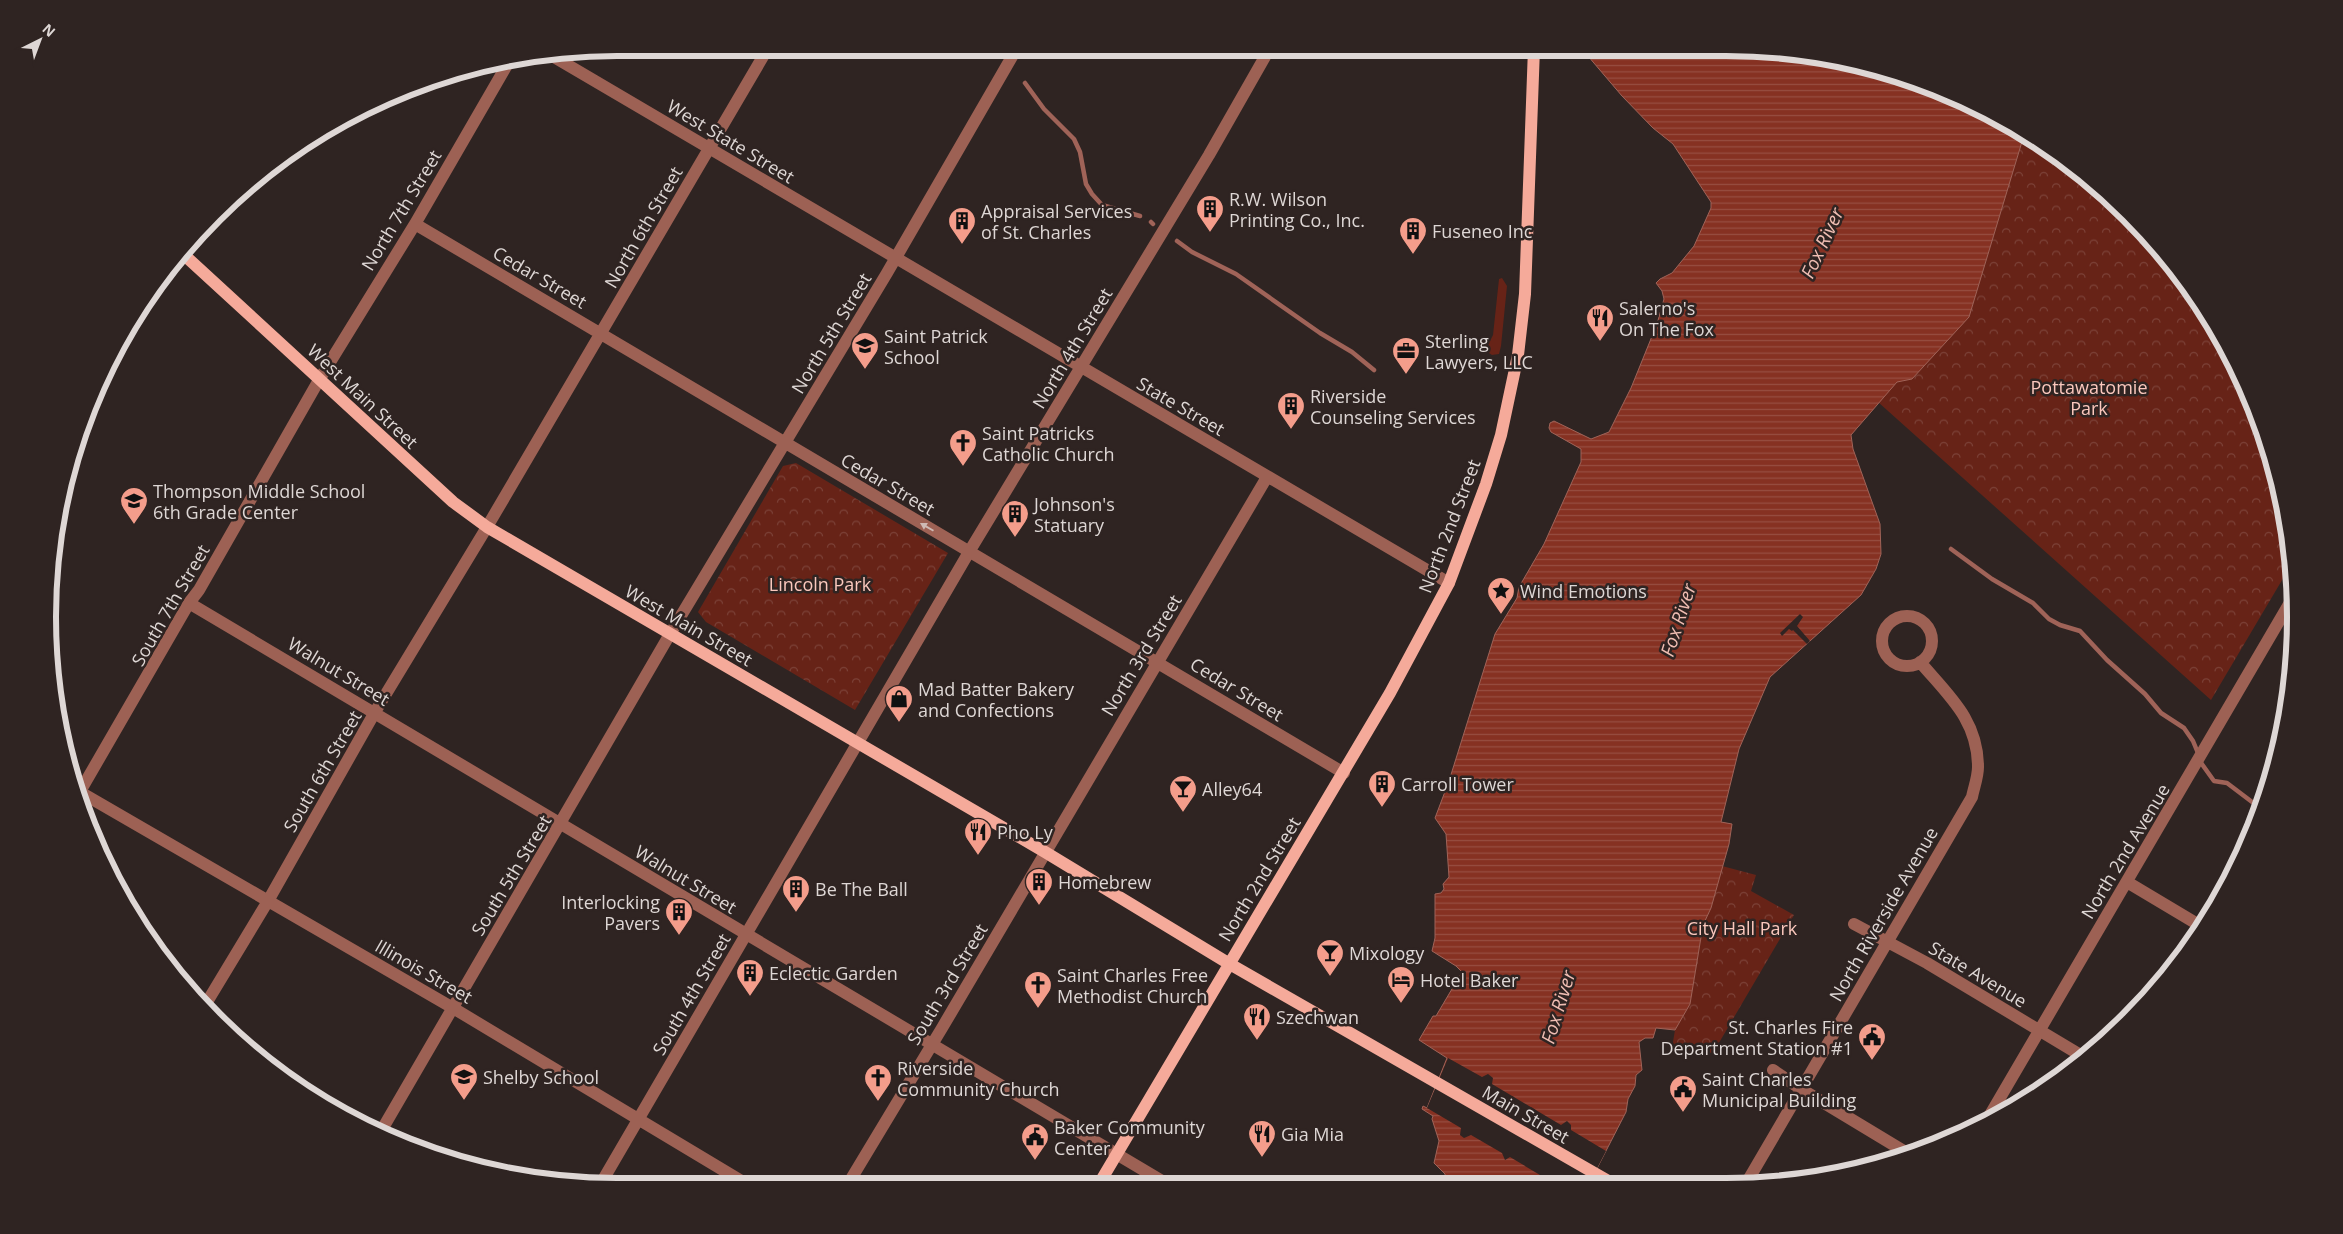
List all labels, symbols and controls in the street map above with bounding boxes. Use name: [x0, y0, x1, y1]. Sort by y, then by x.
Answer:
north arrow: [15, 15, 65, 65]
text: N: [38, 19, 60, 41]
street label: West State Street: [663, 94, 799, 188]
street label: North 7th Street: [356, 145, 446, 275]
street label: North 6th Street: [598, 162, 688, 292]
place label: R.W. Wilson Printing Co., Inc.: [1229, 187, 1365, 232]
building icon: R.W. Wilson Printing Co., Inc.: [1195, 194, 1225, 233]
place label: Appraisal Services of St. Charles: [981, 199, 1132, 244]
water label: Fox River: [1794, 202, 1850, 283]
building icon: Appraisal Services of St. Charles: [947, 206, 977, 245]
building icon: Fuseneo Inc: [1398, 216, 1428, 255]
place label: Fuseneo Inc: [1432, 219, 1533, 243]
street label: Cedar Street: [489, 240, 591, 314]
street label: North 5th Street: [786, 268, 876, 398]
street label: North 4th Street: [1027, 283, 1117, 413]
place label: Salerno's On The Fox: [1619, 296, 1715, 341]
restaurant icon: Salerno's On The Fox: [1585, 303, 1615, 342]
place label: Saint Patrick School: [884, 324, 988, 369]
place label: Sterling Lawyers, LLC: [1425, 329, 1533, 374]
school or university icon: Saint Patrick School: [850, 331, 880, 370]
office icon: Sterling Lawyers, LLC: [1391, 336, 1421, 375]
street label: West Main Street: [302, 338, 424, 454]
street label: State Street: [1133, 371, 1229, 441]
park label: Pottawatomie Park: [2031, 375, 2148, 420]
place label: Riverside Counseling Services: [1310, 384, 1476, 429]
building icon: Riverside Counseling Services: [1276, 391, 1306, 430]
place label: Saint Patricks Catholic Church: [982, 421, 1114, 466]
church icon: Saint Patricks Catholic Church: [948, 428, 978, 467]
street label: Cedar Street: [837, 447, 939, 521]
street label: North 2nd Street: [1413, 456, 1485, 596]
place label: Thompson Middle School 6th Grade Center: [153, 479, 365, 524]
school or university icon: Thompson Middle School 6th Grade Center: [119, 486, 149, 525]
place label: Johnson's Statuary: [1032, 492, 1115, 537]
building icon: Johnson's Statuary: [1000, 499, 1030, 538]
one-way arrow: [920, 523, 934, 532]
street label: South 7th Street: [125, 540, 215, 670]
park label: Lincoln Park: [769, 572, 872, 596]
place icon: Wind Emotions: [1486, 576, 1516, 615]
street label: West Main Street: [621, 579, 757, 671]
place label: Wind Emotions: [1520, 579, 1647, 603]
water label: Fox River: [1654, 579, 1702, 660]
street label: North 3rd Street: [1095, 590, 1187, 720]
street label: Walnut Street: [284, 631, 394, 711]
street label: Cedar Street: [1186, 652, 1288, 726]
place label: Mad Batter Bakery and Confections: [918, 677, 1075, 722]
shop icon: Mad Batter Bakery and Confections: [884, 684, 914, 723]
street label: South 6th Street: [277, 706, 367, 836]
building icon: Carroll Tower: [1367, 769, 1397, 808]
place label: Carroll Tower: [1401, 772, 1514, 796]
bar icon: Alley64: [1168, 774, 1198, 813]
place label: Alley64: [1202, 777, 1262, 801]
street label: North 2nd Avenue: [2075, 779, 2175, 923]
street label: South 5th Street: [466, 810, 556, 940]
street label: North 2nd Street: [1212, 812, 1306, 946]
restaurant icon: Pho Ly: [963, 817, 993, 856]
place label: Pho Ly: [997, 820, 1054, 844]
street label: North Riverside Avenue: [1823, 822, 1943, 1006]
street label: Walnut Street: [631, 839, 741, 919]
building icon: Homebrew: [1024, 867, 1054, 906]
place label: Homebrew: [1058, 870, 1151, 894]
building icon: Be The Ball: [781, 874, 811, 913]
place label: Be The Ball: [815, 877, 908, 901]
place label: Interlocking Pavers: [561, 890, 660, 935]
building icon: Interlocking Pavers: [664, 897, 694, 936]
park label: City Hall Park: [1687, 916, 1798, 940]
street label: South 3rd Street: [901, 919, 993, 1049]
street label: South 4th Street: [646, 929, 736, 1059]
street label: Illinois Street: [371, 933, 477, 1009]
street label: State Avenue: [1925, 935, 2031, 1013]
bar icon: Mixology: [1315, 938, 1345, 977]
place label: Mixology: [1349, 941, 1425, 965]
building icon: Eclectic Garden: [735, 958, 765, 997]
place label: Eclectic Garden: [769, 961, 898, 985]
place label: Saint Charles Free Methodist Church: [1057, 963, 1208, 1008]
hotel icon: Hotel Baker: [1386, 965, 1416, 1004]
water label: Fox River: [1535, 966, 1582, 1047]
place label: Hotel Baker: [1420, 968, 1519, 992]
church icon: Saint Charles Free Methodist Church: [1023, 970, 1053, 1009]
restaurant icon: Szechwan: [1242, 1002, 1272, 1041]
place label: Szechwan: [1276, 1005, 1359, 1029]
place label: St. Charles Fire Department Station #1: [1660, 1015, 1853, 1060]
public building icon: St. Charles Fire Department Station #1: [1857, 1022, 1887, 1061]
place label: Riverside Community Church: [897, 1056, 1060, 1101]
school or university icon: Shelby School: [449, 1062, 479, 1101]
church icon: Riverside Community Church: [863, 1063, 893, 1102]
place label: Shelby School: [483, 1065, 599, 1089]
place label: Saint Charles Municipal Building: [1702, 1067, 1857, 1112]
public building icon: Saint Charles Municipal Building: [1668, 1074, 1698, 1113]
street label: Main Street: [1478, 1079, 1574, 1149]
place label: Baker Community Center: [1054, 1115, 1206, 1160]
restaurant icon: Gia Mia: [1247, 1119, 1277, 1158]
public building icon: Baker Community Center: [1020, 1122, 1050, 1161]
place label: Gia Mia: [1281, 1122, 1344, 1146]

